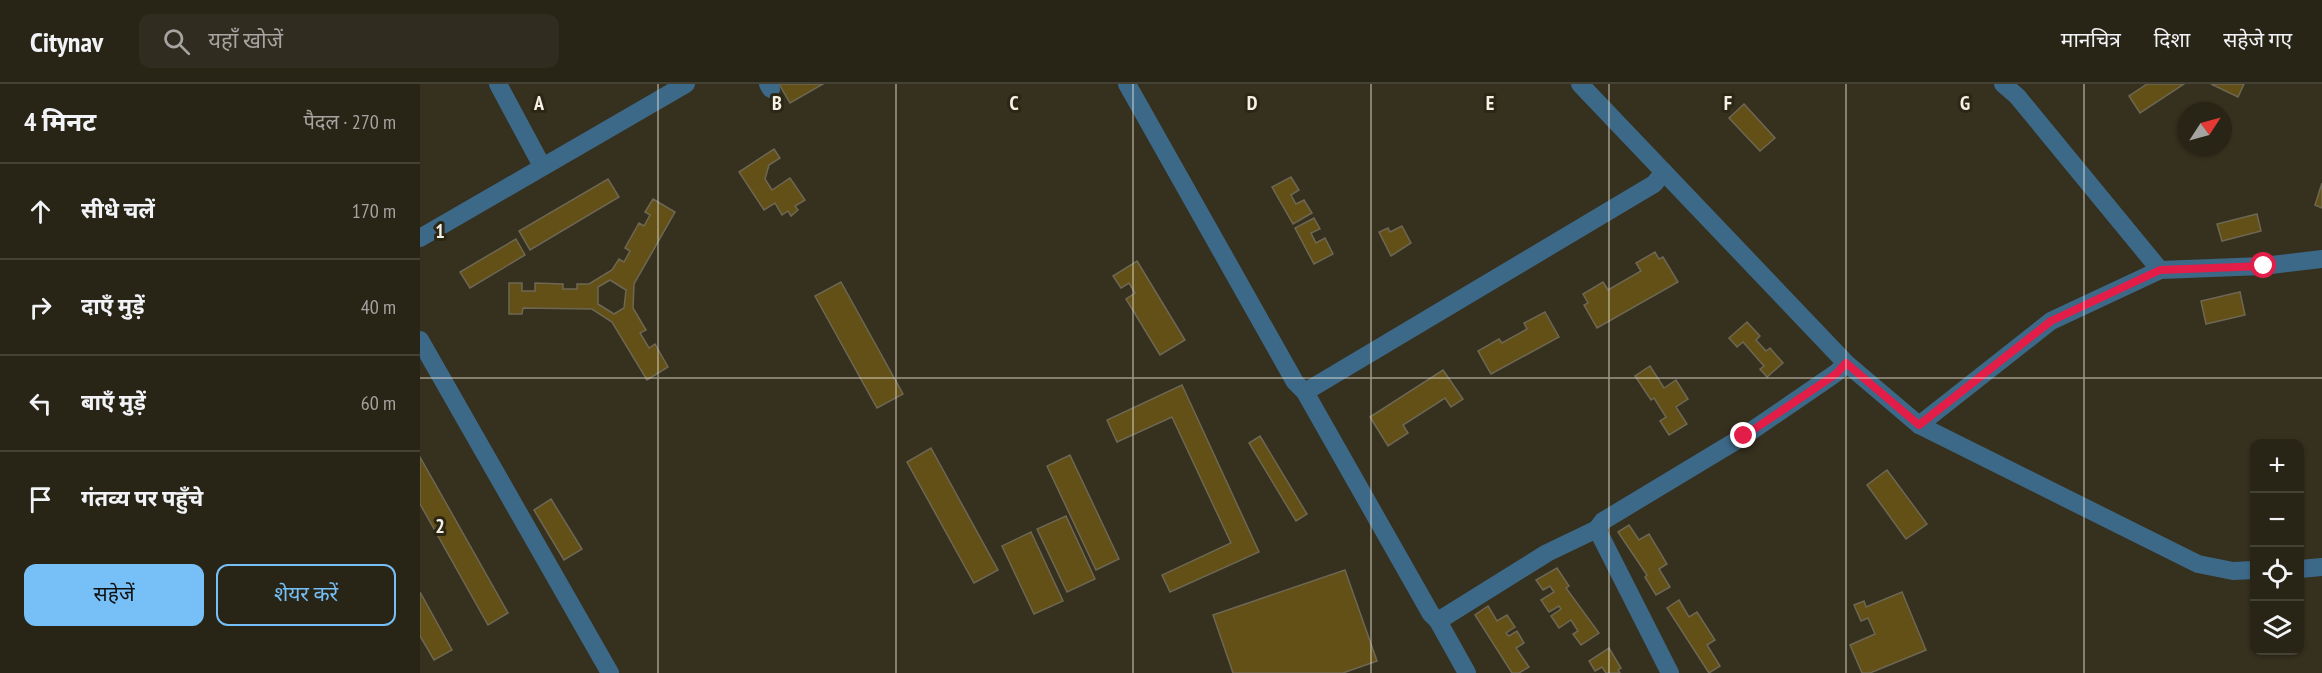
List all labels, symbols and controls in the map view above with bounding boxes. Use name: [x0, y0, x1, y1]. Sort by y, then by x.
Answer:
search box: [139, 14, 559, 68]
text: Citynav: [30, 23, 103, 60]
icon: search: [160, 25, 193, 58]
text: यहाँ खोजें: [208, 26, 283, 54]
text: मानचित्र: [2061, 26, 2121, 53]
text: दिशा: [2154, 26, 2190, 53]
text: सहेजे गए: [2223, 26, 2292, 53]
text: A: [533, 90, 545, 116]
text: B: [772, 90, 782, 116]
text: C: [1009, 90, 1019, 116]
text: D: [1247, 90, 1258, 116]
text: E: [1486, 90, 1494, 116]
text: F: [1724, 90, 1732, 116]
text: G: [1960, 90, 1970, 116]
north arrow: [2178, 102, 2232, 156]
text: 4 मिनट: [24, 105, 96, 138]
text: पैदल · 270 m: [303, 109, 396, 135]
icon: ahead: [24, 195, 57, 228]
text: सीधे चलें: [81, 196, 155, 224]
text: 170 m: [352, 198, 396, 224]
text: 1: [435, 218, 445, 244]
route start: [2250, 252, 2276, 278]
icon: right: [24, 291, 57, 324]
text: दाएँ मुड़ें: [81, 292, 145, 320]
text: 40 m: [361, 294, 396, 320]
icon: left: [24, 387, 57, 420]
text: बाएँ मुड़ें: [81, 388, 146, 416]
text: 60 m: [361, 390, 396, 416]
route end: [1730, 422, 1756, 448]
map controls: [2250, 439, 2304, 655]
button: +: [2250, 439, 2304, 493]
icon: arrive: [24, 483, 57, 516]
text: गंतव्य पर पहुँचे: [81, 484, 203, 512]
button: −: [2250, 493, 2304, 547]
text: 2: [435, 513, 445, 539]
button: locate: [2250, 547, 2304, 601]
button: सहेजें: [24, 564, 204, 626]
button: शेयर करें: [216, 564, 396, 626]
button: layers: [2250, 601, 2304, 655]

